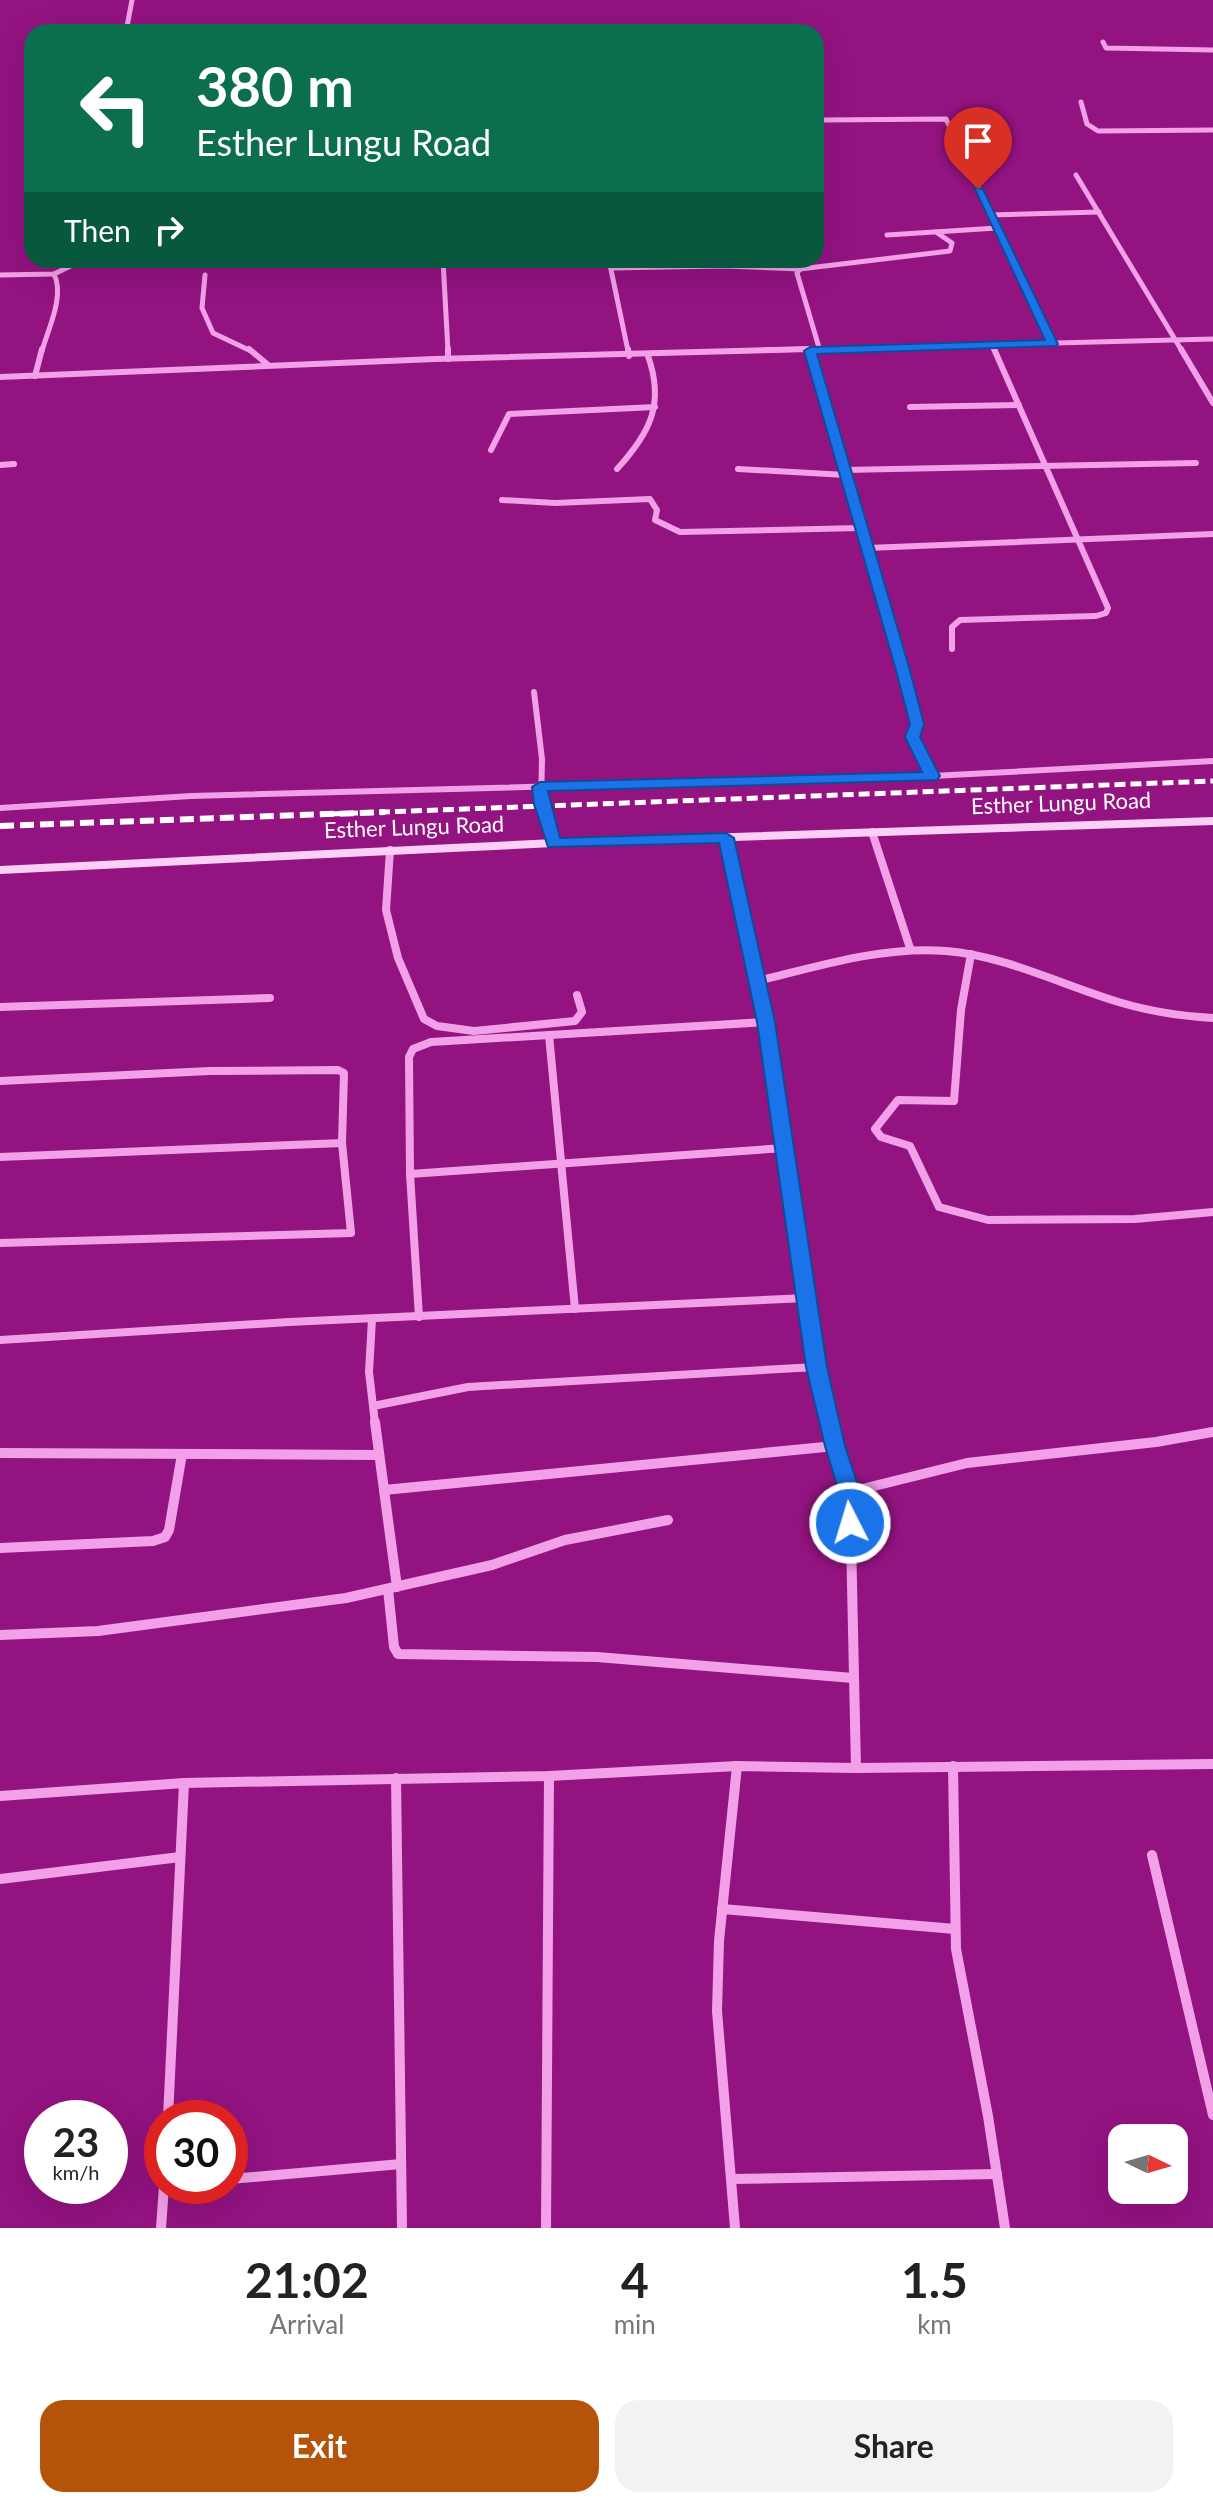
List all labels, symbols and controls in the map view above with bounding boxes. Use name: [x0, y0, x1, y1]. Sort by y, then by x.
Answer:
text: 380 m: [196, 52, 354, 119]
icon: left: [64, 56, 168, 160]
pin: [944, 107, 1012, 189]
icon: arrive: [956, 119, 1000, 163]
text: Esther Lungu Road: [196, 120, 491, 164]
icon: right: [147, 208, 191, 252]
text: Then: [64, 212, 131, 248]
street label: Esther Lungu Road: [970, 786, 1152, 819]
street label: Esther Lungu Road: [323, 810, 505, 843]
position arrow: [808, 1481, 892, 1565]
speed limit sign: 30: [144, 2100, 248, 2204]
text: 23: [53, 2118, 99, 2166]
north arrow: [1108, 2124, 1188, 2204]
map controls: [1108, 2124, 1188, 2204]
text: km/h: [53, 2160, 99, 2184]
text: 21:02: [245, 2251, 369, 2308]
text: 4: [621, 2251, 649, 2308]
text: 1.5: [901, 2251, 968, 2308]
text: Arrival: [269, 2308, 344, 2340]
text: min: [614, 2308, 656, 2340]
text: km: [917, 2308, 952, 2340]
button: Exit: [40, 2400, 599, 2492]
button: Share: [615, 2400, 1173, 2492]

